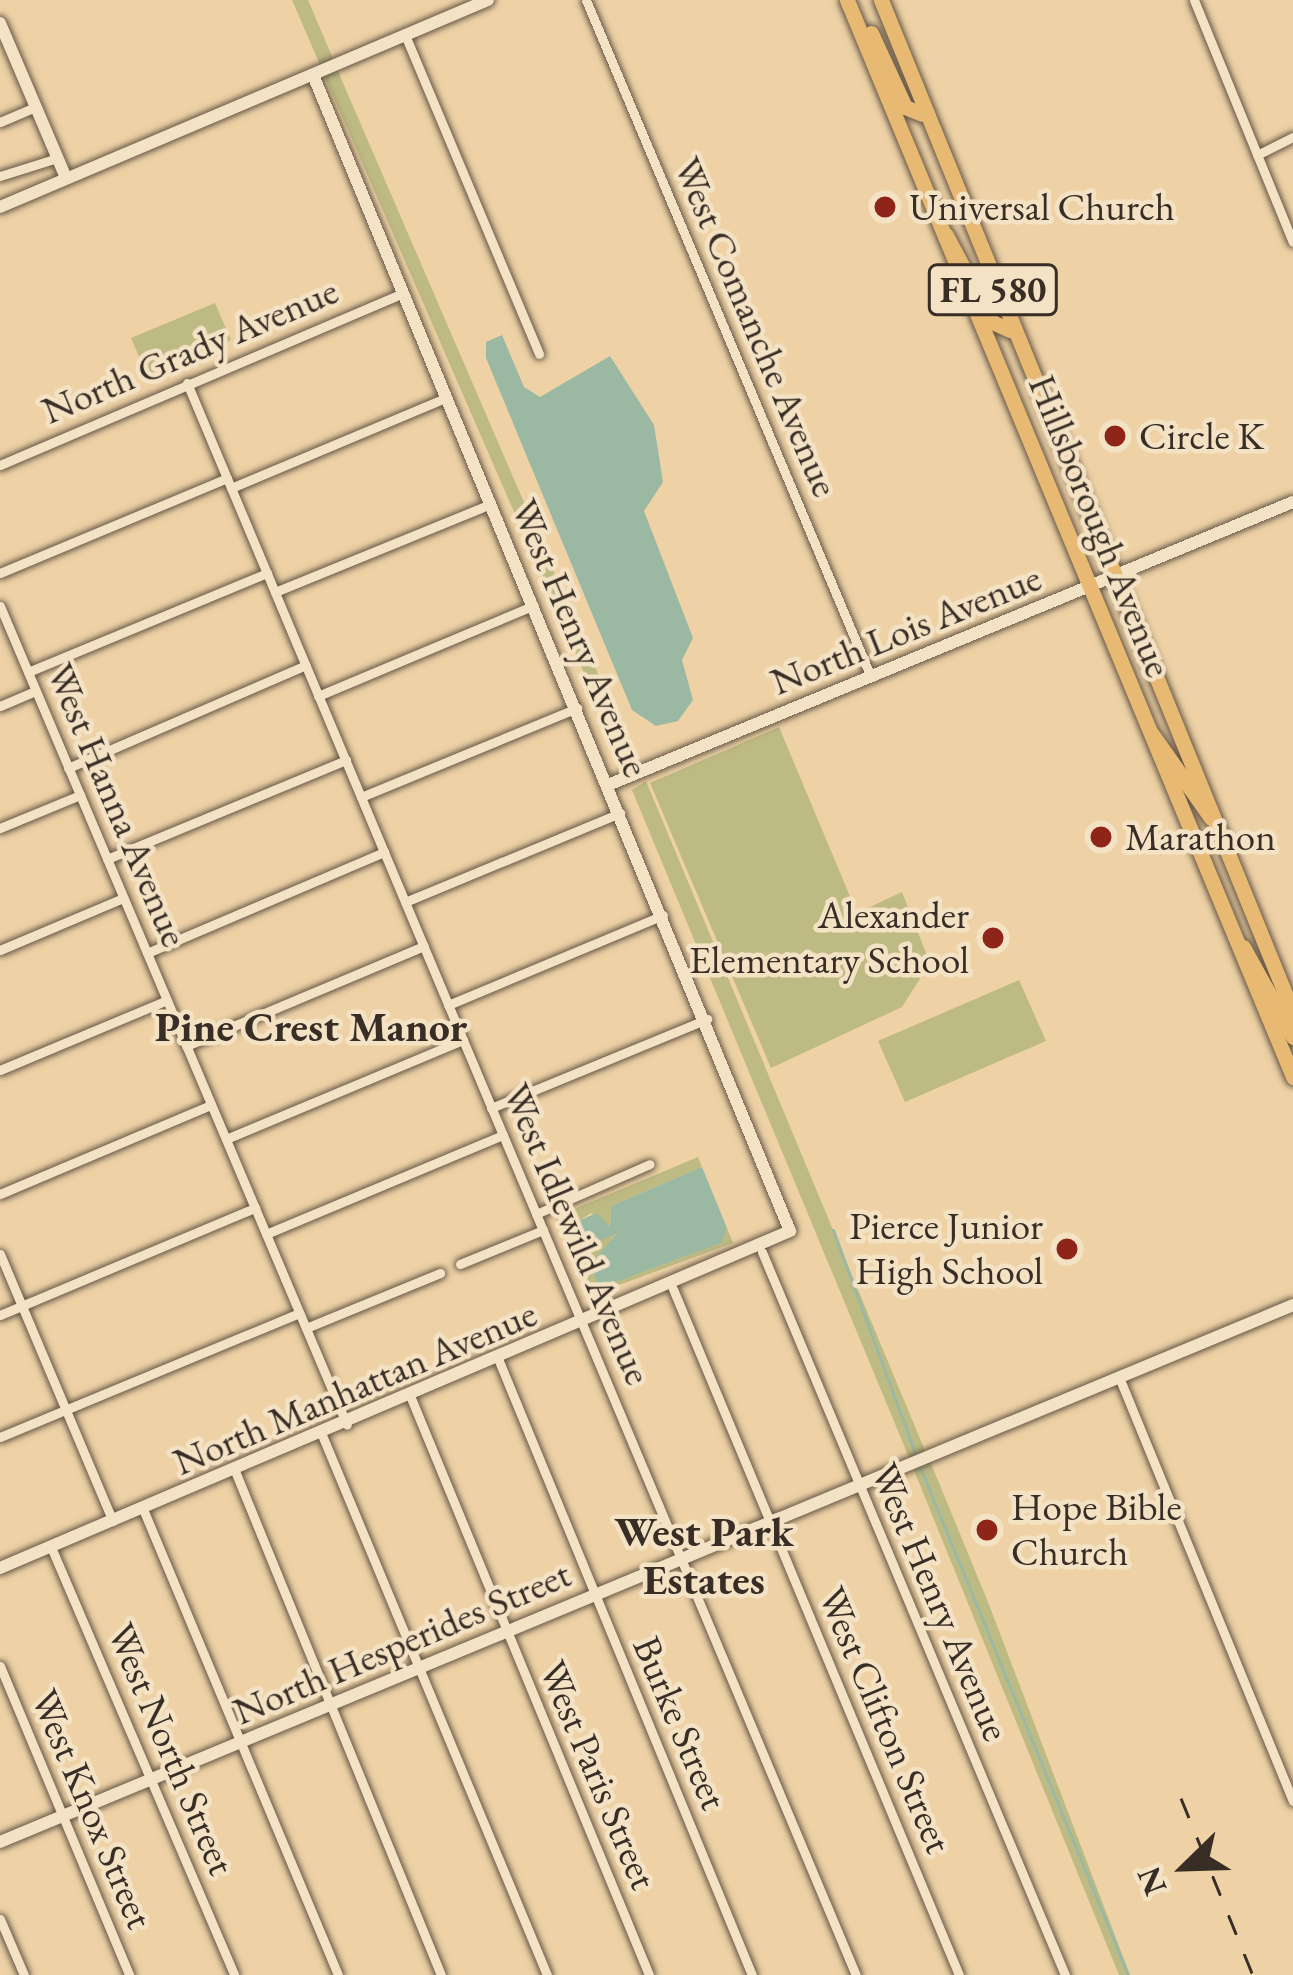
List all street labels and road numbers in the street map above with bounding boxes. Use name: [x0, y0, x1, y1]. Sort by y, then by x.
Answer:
street label: West Comanche Avenue: [663, 150, 849, 504]
road number: FL 580: [927, 260, 1059, 320]
street label: North Grady Avenue: [35, 268, 345, 434]
street label: Hillsborough Avenue: [1018, 368, 1182, 684]
street label: West Henry Avenue: [500, 492, 660, 784]
street label: North Lois Avenue: [764, 554, 1048, 706]
street label: West Hanna Avenue: [36, 656, 198, 954]
street label: West Idlewild Avenue: [492, 1077, 662, 1391]
street label: North Manhattan Avenue: [166, 1290, 544, 1486]
street label: West Henry Avenue: [860, 1456, 1020, 1748]
street label: North Hesperides Street: [226, 1551, 578, 1735]
street label: West Clifton Street: [808, 1580, 962, 1860]
street label: West North Street: [97, 1616, 245, 1882]
street label: Burke Street: [623, 1629, 737, 1817]
street label: West Paris Street: [529, 1654, 667, 1896]
street label: West Knox Street: [21, 1682, 163, 1936]

